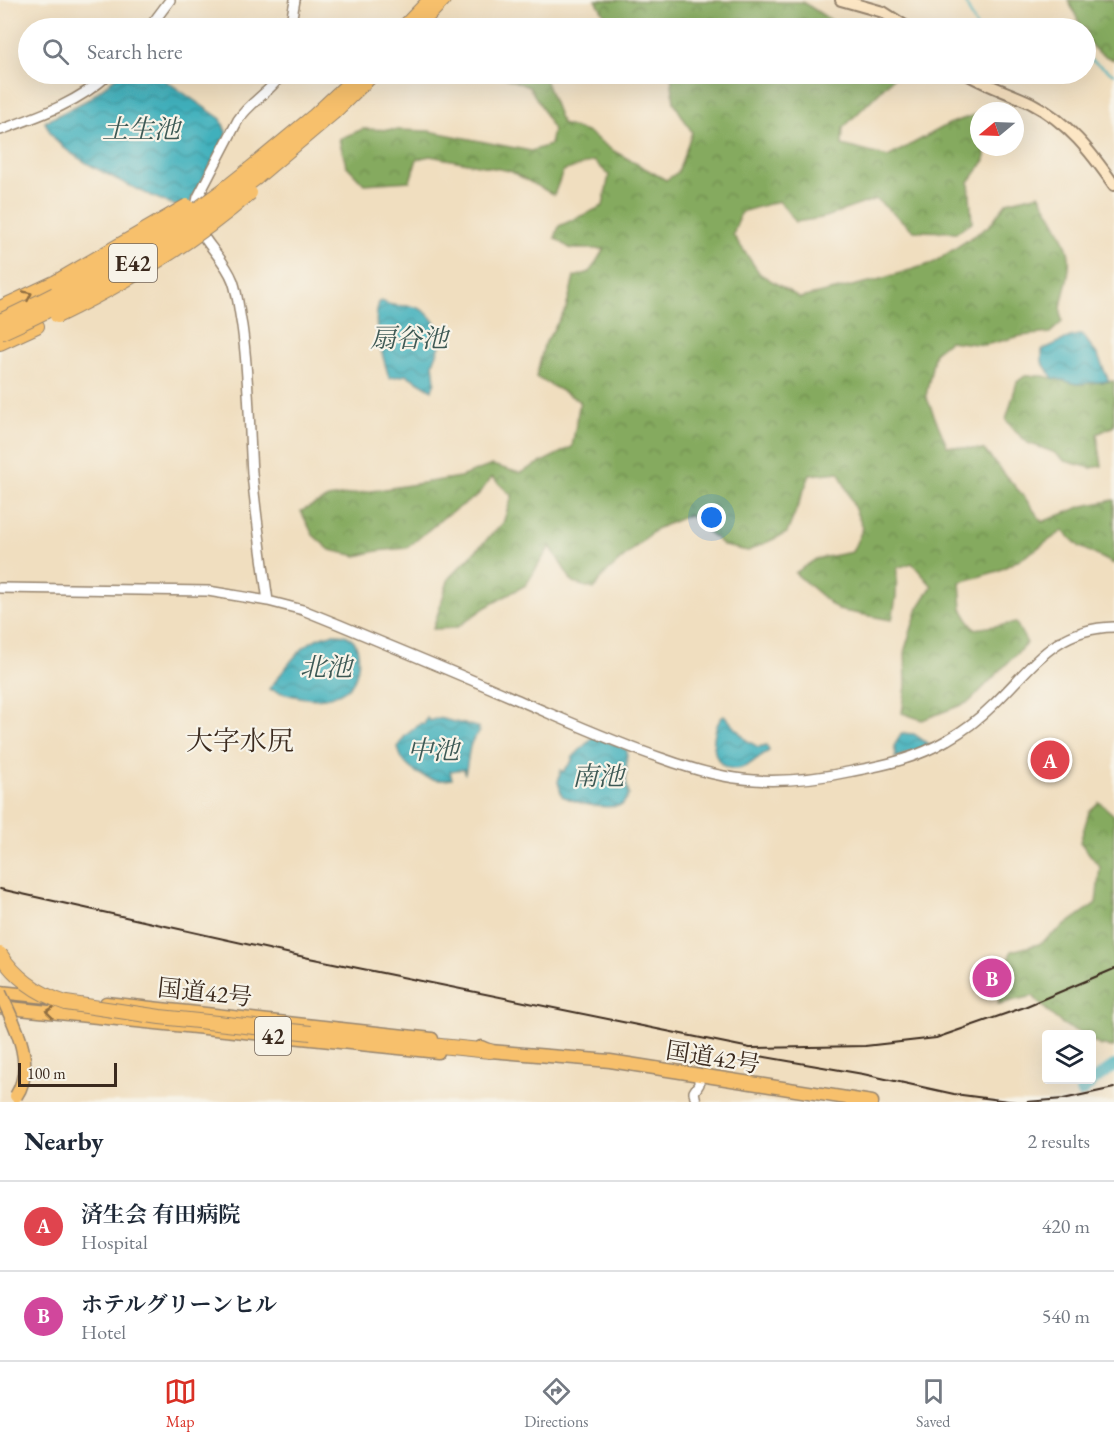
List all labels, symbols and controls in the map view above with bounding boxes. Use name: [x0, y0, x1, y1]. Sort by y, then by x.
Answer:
search box: [18, 18, 1096, 84]
icon: search: [39, 35, 72, 68]
text: Search here: [87, 37, 182, 66]
north arrow: [970, 102, 1024, 156]
water label: 土生池: [102, 112, 183, 146]
road number: E42: [109, 244, 157, 282]
one-way arrow: [22, 290, 33, 302]
water label: 扇谷池: [370, 321, 451, 355]
your location: [697, 503, 726, 532]
water label: 北池: [300, 650, 355, 684]
district label: 大字水尻: [186, 723, 294, 758]
water label: 中池: [407, 733, 462, 767]
pin: A: [1030, 738, 1070, 783]
water label: 南池: [572, 759, 627, 793]
pin: B: [972, 956, 1012, 1000]
street label: 国道42号: [156, 972, 254, 1012]
one-way arrow: [45, 1006, 54, 1019]
road number: 42: [255, 1017, 291, 1055]
map controls: [1042, 1030, 1096, 1084]
button: layers: [1042, 1030, 1096, 1084]
street label: 国道42号: [664, 1034, 762, 1080]
scale bar: [18, 1060, 117, 1088]
text: 100 m: [27, 1063, 66, 1084]
text: Nearby: [24, 1124, 104, 1158]
text: 2 results: [1027, 1128, 1090, 1154]
text: 済生会 有田病院: [81, 1200, 240, 1229]
text: A: [36, 1213, 51, 1239]
text: 420 m: [1042, 1213, 1090, 1239]
text: Hospital: [81, 1229, 148, 1255]
text: ホテルグリーンヒル: [81, 1290, 277, 1319]
text: B: [37, 1303, 50, 1329]
text: 540 m: [1042, 1303, 1090, 1329]
text: Hotel: [81, 1319, 126, 1345]
tab: Map: [164, 1375, 197, 1432]
tab: Directions: [524, 1375, 589, 1432]
tab: Saved: [916, 1375, 950, 1432]

